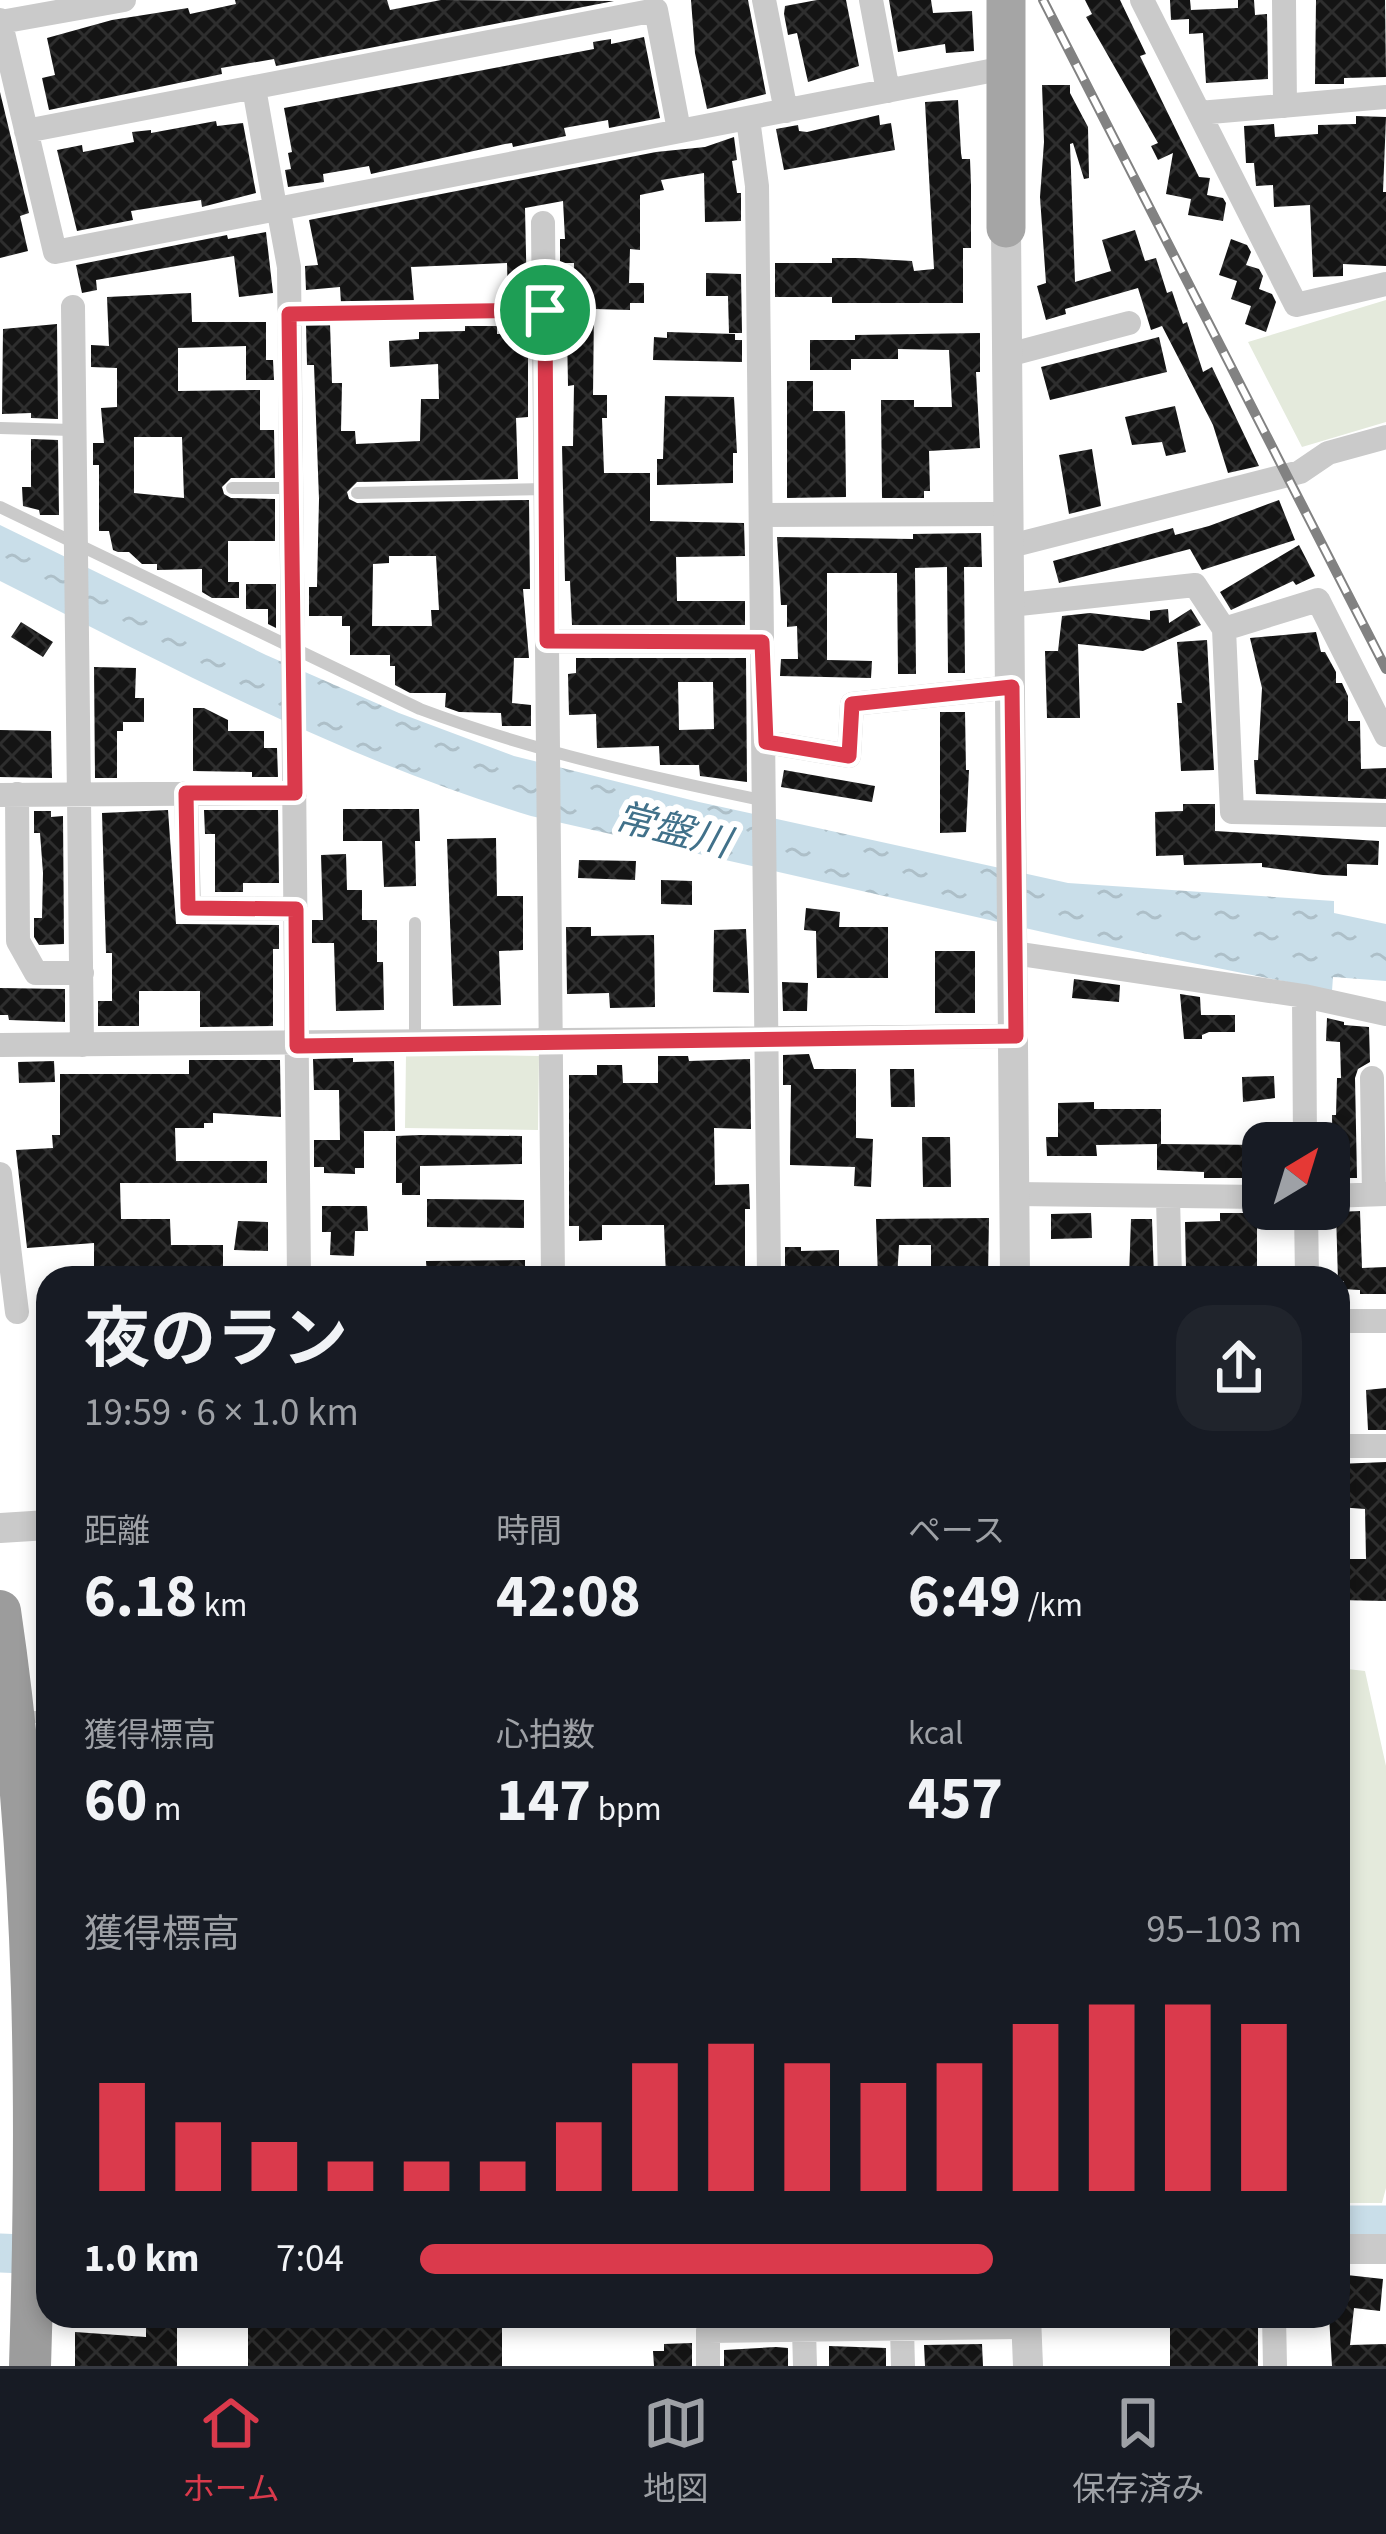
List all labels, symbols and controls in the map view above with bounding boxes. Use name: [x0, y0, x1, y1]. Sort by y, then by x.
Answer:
pin: [494, 259, 596, 361]
icon: arrive: [512, 277, 578, 343]
water label: 常盤川: [609, 790, 740, 873]
north arrow: [1242, 1122, 1350, 1230]
map controls: [1242, 1122, 1350, 1230]
text: 夜のラン: [84, 1293, 348, 1387]
button: share: [1176, 1305, 1302, 1431]
text: 19:59 · 6 × 1.0 km: [84, 1385, 359, 1441]
text: 距離: [84, 1508, 150, 1555]
text: 時間: [496, 1508, 562, 1555]
text: ペース: [908, 1508, 1005, 1555]
text: 6.18: [84, 1555, 197, 1640]
text: 42:08: [496, 1555, 641, 1640]
text: 6:49: [908, 1555, 1021, 1640]
text: km: [197, 1582, 247, 1629]
text: /km: [1021, 1582, 1083, 1629]
text: kcal: [908, 1710, 964, 1757]
text: 獲得標高: [84, 1712, 216, 1759]
text: 心拍数: [496, 1712, 595, 1759]
text: 457: [908, 1757, 1003, 1842]
text: 60: [84, 1759, 147, 1844]
text: 147: [496, 1759, 591, 1844]
text: m: [147, 1786, 181, 1833]
text: bpm: [591, 1786, 662, 1833]
text: 95–103 m: [1146, 1902, 1302, 1958]
text: 獲得標高: [84, 1907, 240, 1963]
text: 1.0 km: [84, 2231, 199, 2287]
text: 7:04: [276, 2231, 344, 2287]
tab: ホーム: [182, 2390, 280, 2513]
tab: 地図: [643, 2390, 709, 2513]
tab: 保存済み: [1072, 2390, 1204, 2513]

